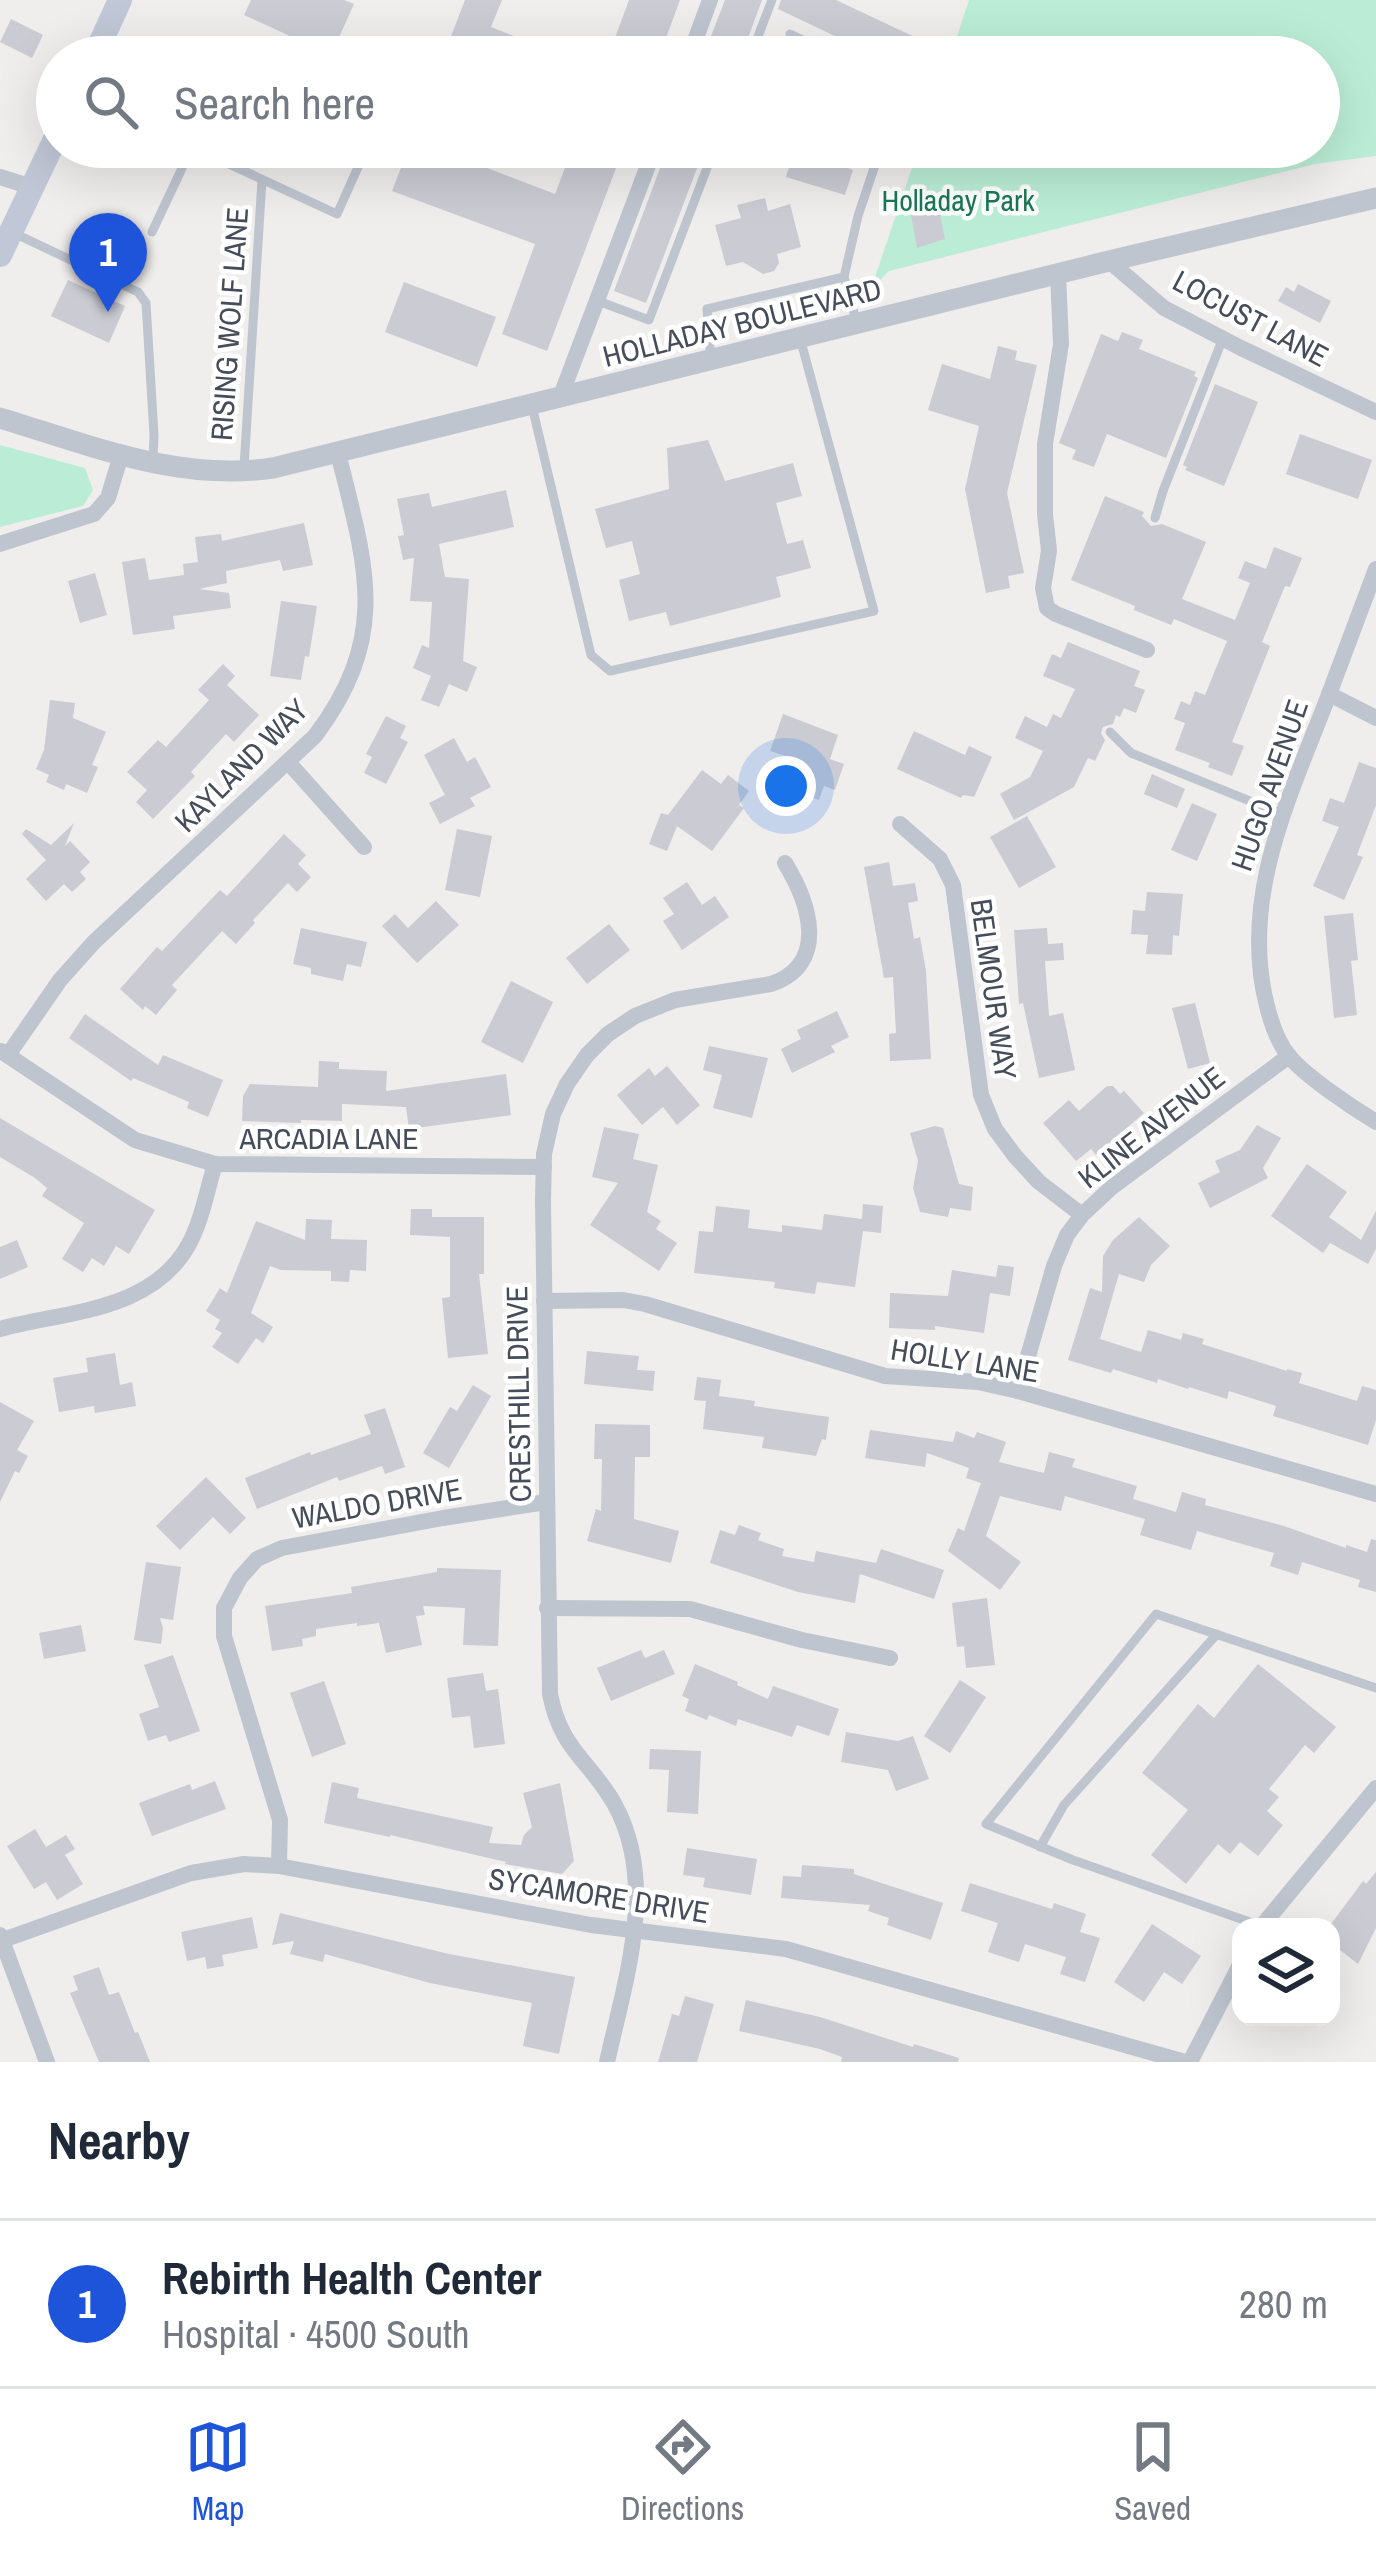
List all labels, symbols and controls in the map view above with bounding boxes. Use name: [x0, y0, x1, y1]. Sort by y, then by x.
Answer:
search box: [36, 36, 1340, 168]
icon: search: [78, 69, 144, 135]
text: Search here: [174, 72, 375, 133]
park label: Holladay Park: [881, 180, 1035, 220]
street label: RISING WOLF LANE: [201, 206, 257, 442]
pin: 1: [69, 213, 147, 312]
street label: LOCUST LANE: [1166, 260, 1336, 376]
street label: HOLLADAY BOULEVARD: [599, 268, 885, 376]
street label: KAYLAND WAY: [166, 689, 317, 840]
street label: HUGO AVENUE: [1221, 694, 1317, 876]
your location: [756, 756, 816, 816]
street label: BELMOUR WAY: [962, 896, 1027, 1082]
street label: KLINE AVENUE: [1069, 1057, 1233, 1197]
street label: ARCADIA LANE: [238, 1118, 419, 1158]
street label: CRESTHILL DRIVE: [496, 1285, 540, 1503]
street label: HOLLY LANE: [888, 1329, 1042, 1391]
street label: WALDO DRIVE: [289, 1468, 465, 1538]
street label: SYCAMORE DRIVE: [486, 1858, 712, 1932]
map controls: [1232, 1918, 1340, 2026]
button: layers: [1232, 1918, 1340, 2026]
text: Nearby: [48, 2106, 190, 2175]
text: Rebirth Health Center: [162, 2247, 541, 2308]
text: 1: [78, 2278, 96, 2330]
text: 280 m: [1239, 2278, 1328, 2330]
text: Hospital · 4500 South: [162, 2308, 470, 2360]
tab: Map: [185, 2414, 251, 2530]
tab: Directions: [621, 2414, 744, 2530]
tab: Saved: [1114, 2414, 1191, 2530]

